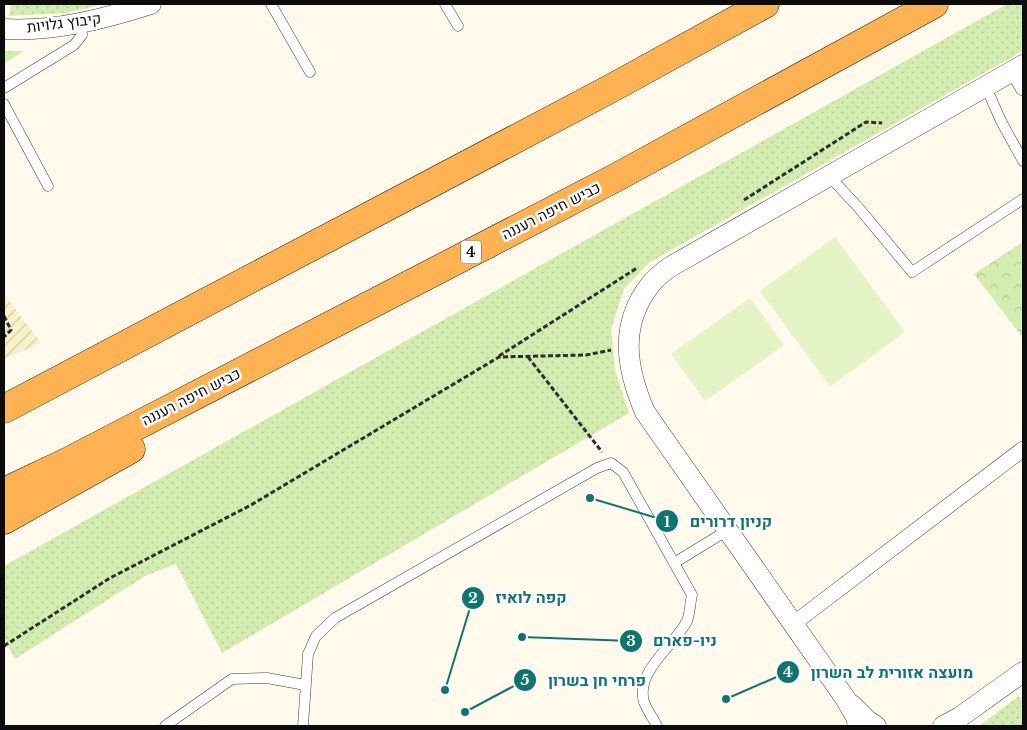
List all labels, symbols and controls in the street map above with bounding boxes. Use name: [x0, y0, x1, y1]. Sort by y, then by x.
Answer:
street label: קיבוץ גלויות: [26, 9, 102, 36]
street label: כביש חיפה רעננה: [498, 177, 603, 244]
road number: 4: [461, 240, 481, 264]
street label: כביש חיפה רעננה: [138, 363, 243, 430]
callout: קניון דרורים: [654, 506, 782, 537]
text: קניון דרורים: [690, 511, 772, 531]
text: 1: [664, 512, 671, 531]
callout: קפה לואיז: [460, 582, 577, 613]
text: קפה לואיז: [495, 587, 567, 607]
text: 2: [468, 588, 478, 607]
callout: ניו-פארם: [618, 625, 727, 656]
text: ניו-פארם: [653, 630, 717, 650]
text: 3: [626, 631, 636, 650]
callout: מועצה אזורית לב השרון: [776, 657, 983, 688]
text: 4: [783, 662, 793, 681]
text: מועצה אזורית לב השרון: [811, 662, 973, 682]
callout: פרחי חן בשרון: [513, 664, 656, 695]
text: 5: [521, 670, 530, 689]
text: פרחי חן בשרון: [548, 670, 646, 690]

